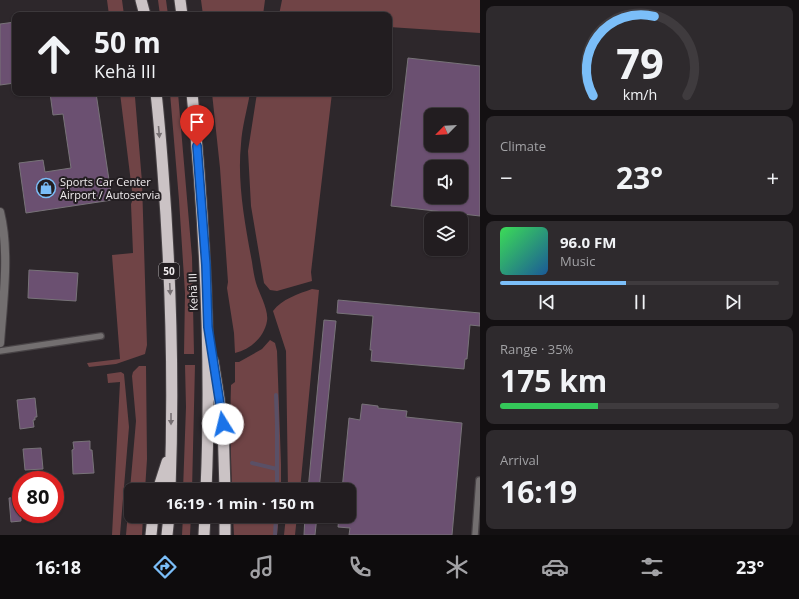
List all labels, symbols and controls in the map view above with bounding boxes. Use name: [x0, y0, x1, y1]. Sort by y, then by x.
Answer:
text: 50 m: [94, 23, 161, 61]
icon: ahead: [28, 28, 80, 80]
text: 79: [616, 35, 663, 91]
text: Kehä III: [94, 59, 156, 83]
text: km/h: [622, 85, 657, 104]
pin: [180, 105, 214, 146]
north arrow: [424, 108, 468, 152]
map controls: [424, 108, 468, 256]
icon: arrive: [186, 111, 208, 133]
one-way arrow: [156, 126, 163, 138]
text: Climate: [500, 137, 546, 155]
text: 23°: [616, 157, 663, 198]
button: sound: [424, 160, 468, 204]
text: −: [500, 162, 513, 192]
text: +: [766, 162, 779, 192]
place label: Sports Car Center Airport / Autoservia: [60, 174, 160, 202]
shop icon: Sports Car Center Airport / Autoservia: [35, 177, 57, 199]
button: layers: [424, 212, 468, 256]
text: 96.0 FM: [560, 232, 616, 252]
text: Music: [560, 252, 595, 270]
road number: 50: [159, 263, 179, 279]
street label: Kehä III: [184, 273, 201, 311]
one-way arrow: [166, 283, 173, 295]
icon: previous: [536, 291, 558, 313]
icon: pause: [629, 291, 651, 313]
icon: next: [722, 291, 744, 313]
text: Range · 35%: [500, 340, 573, 358]
text: 175 km: [500, 360, 607, 401]
position arrow: [202, 403, 244, 445]
one-way arrow: [168, 413, 174, 426]
text: Arrival: [500, 451, 539, 469]
speed limit sign: 80: [12, 471, 64, 523]
text: 16:19: [500, 471, 577, 512]
text: 16:19 · 1 min · 150 m: [166, 493, 314, 513]
icon: directions: [151, 553, 179, 581]
icon: music: [248, 553, 276, 581]
icon: phone: [346, 553, 374, 581]
icon: climate: [443, 553, 471, 581]
icon: car: [541, 553, 569, 581]
icon: filters: [638, 553, 666, 581]
text: 16:18: [35, 555, 81, 579]
text: 23°: [736, 555, 764, 579]

